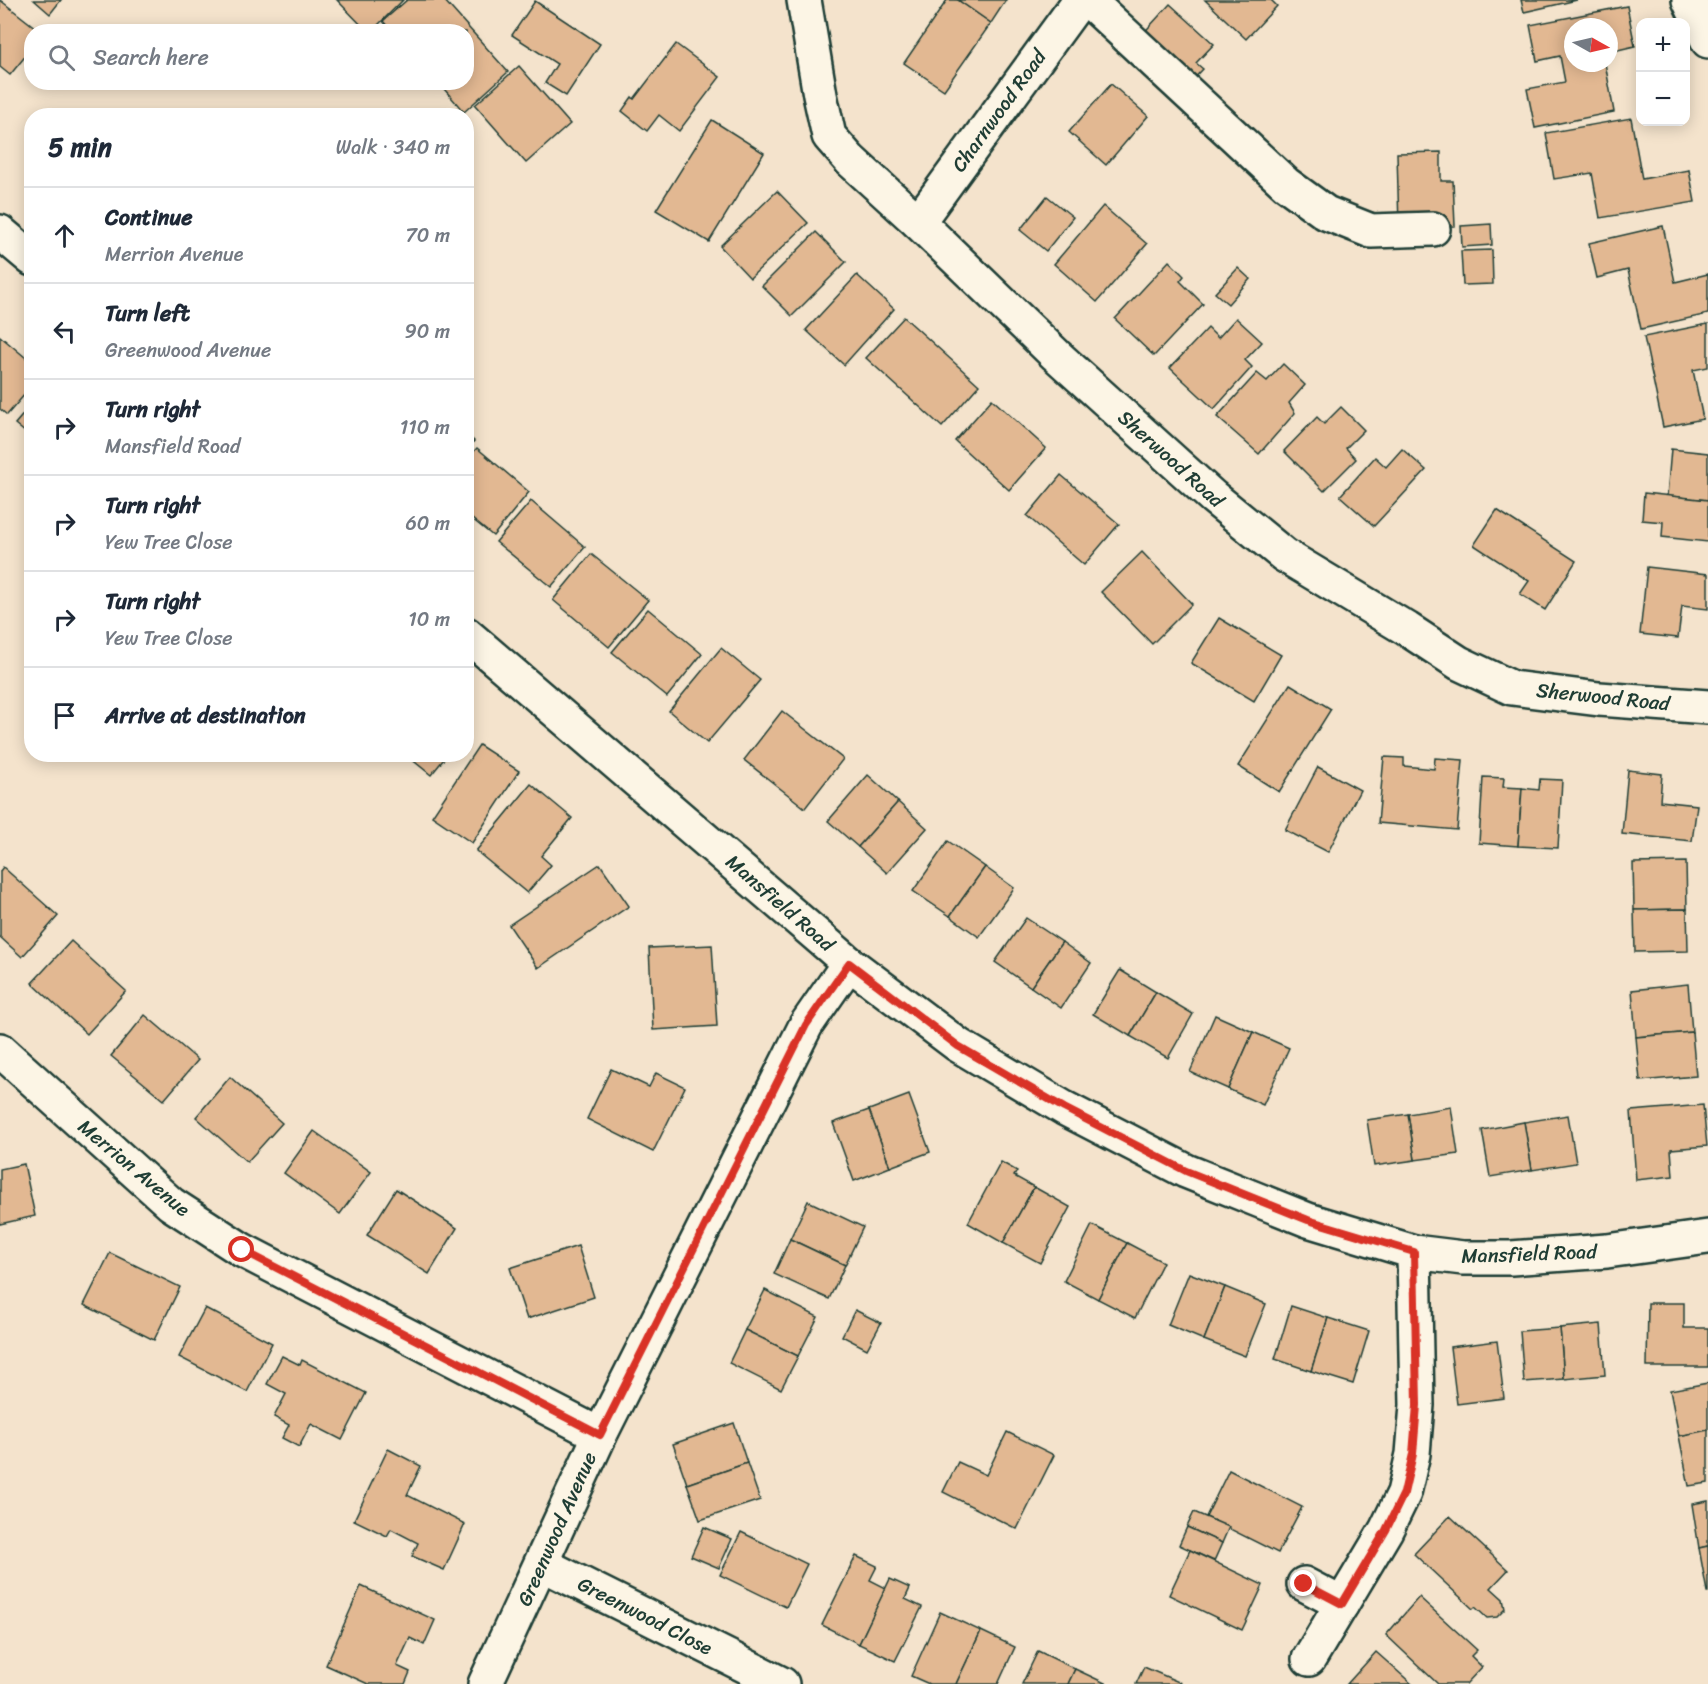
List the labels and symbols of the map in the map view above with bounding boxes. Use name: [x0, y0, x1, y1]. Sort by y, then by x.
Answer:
north arrow: [1564, 18, 1618, 72]
street label: Charnwood Road: [942, 41, 1057, 180]
street label: Sherwood Road: [1109, 401, 1234, 518]
street label: Sherwood Road: [1535, 673, 1673, 722]
street label: Mansfield Road: [717, 845, 844, 962]
street label: Merrion Avenue: [70, 1110, 199, 1226]
street label: Mansfield Road: [1461, 1234, 1599, 1274]
route start: [228, 1236, 254, 1262]
street label: Greenwood Avenue: [507, 1446, 607, 1612]
street label: Greenwood Close: [571, 1567, 719, 1665]
route end: [1290, 1570, 1316, 1596]

